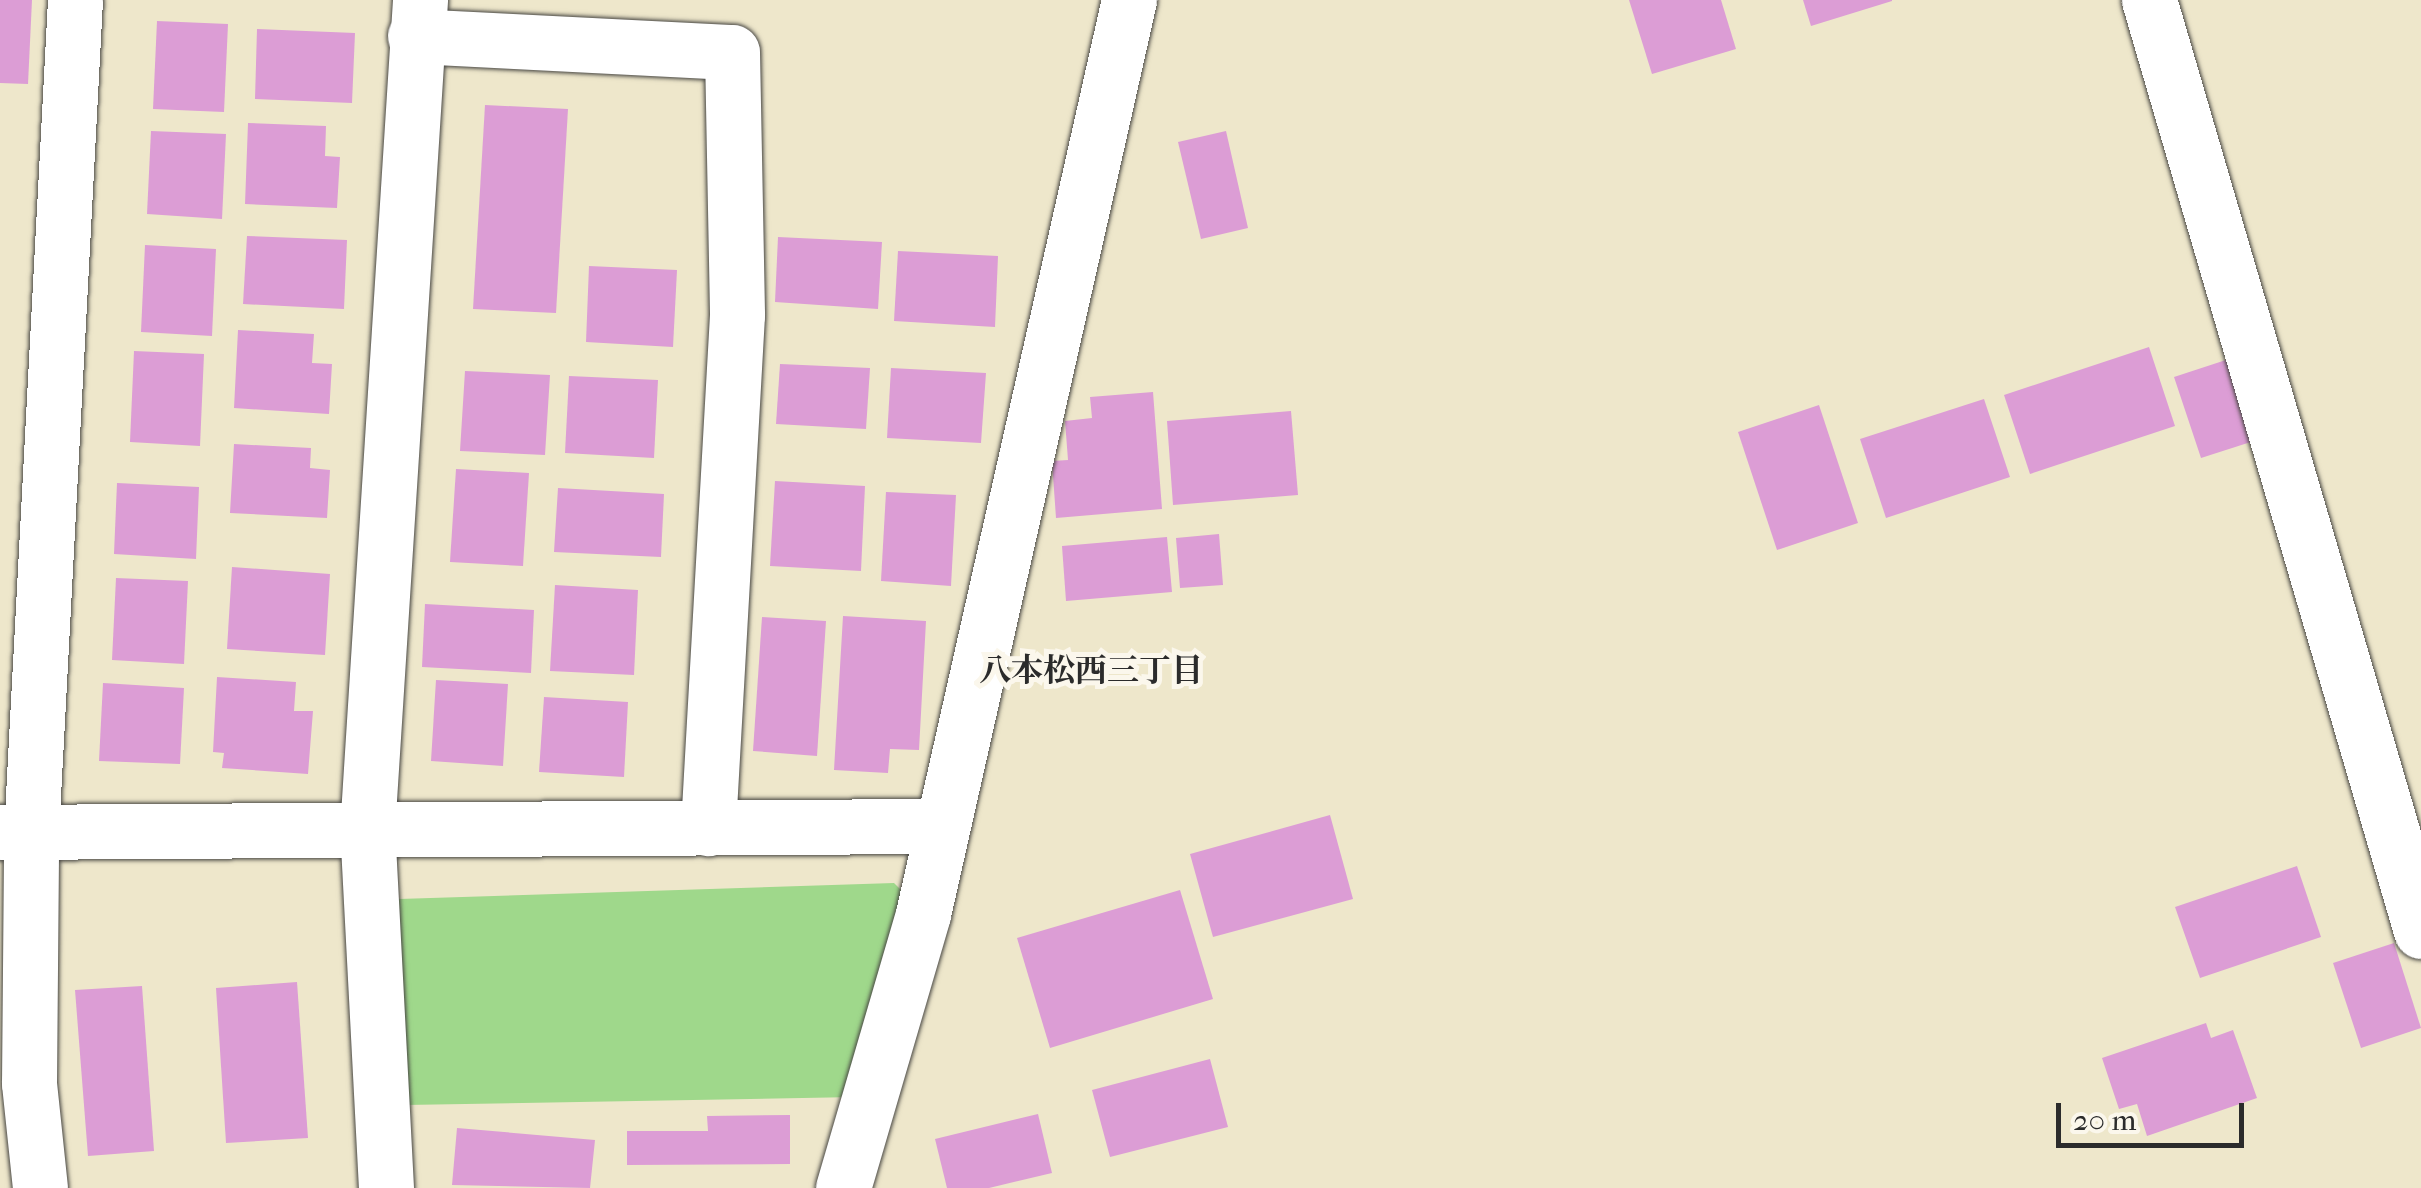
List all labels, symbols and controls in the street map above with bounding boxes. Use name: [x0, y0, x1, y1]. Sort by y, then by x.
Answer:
district label: 八本松西三丁目: [979, 652, 1203, 690]
scale bar: [2061, 1083, 2248, 1145]
text: 20 m: [2073, 1103, 2136, 1138]

